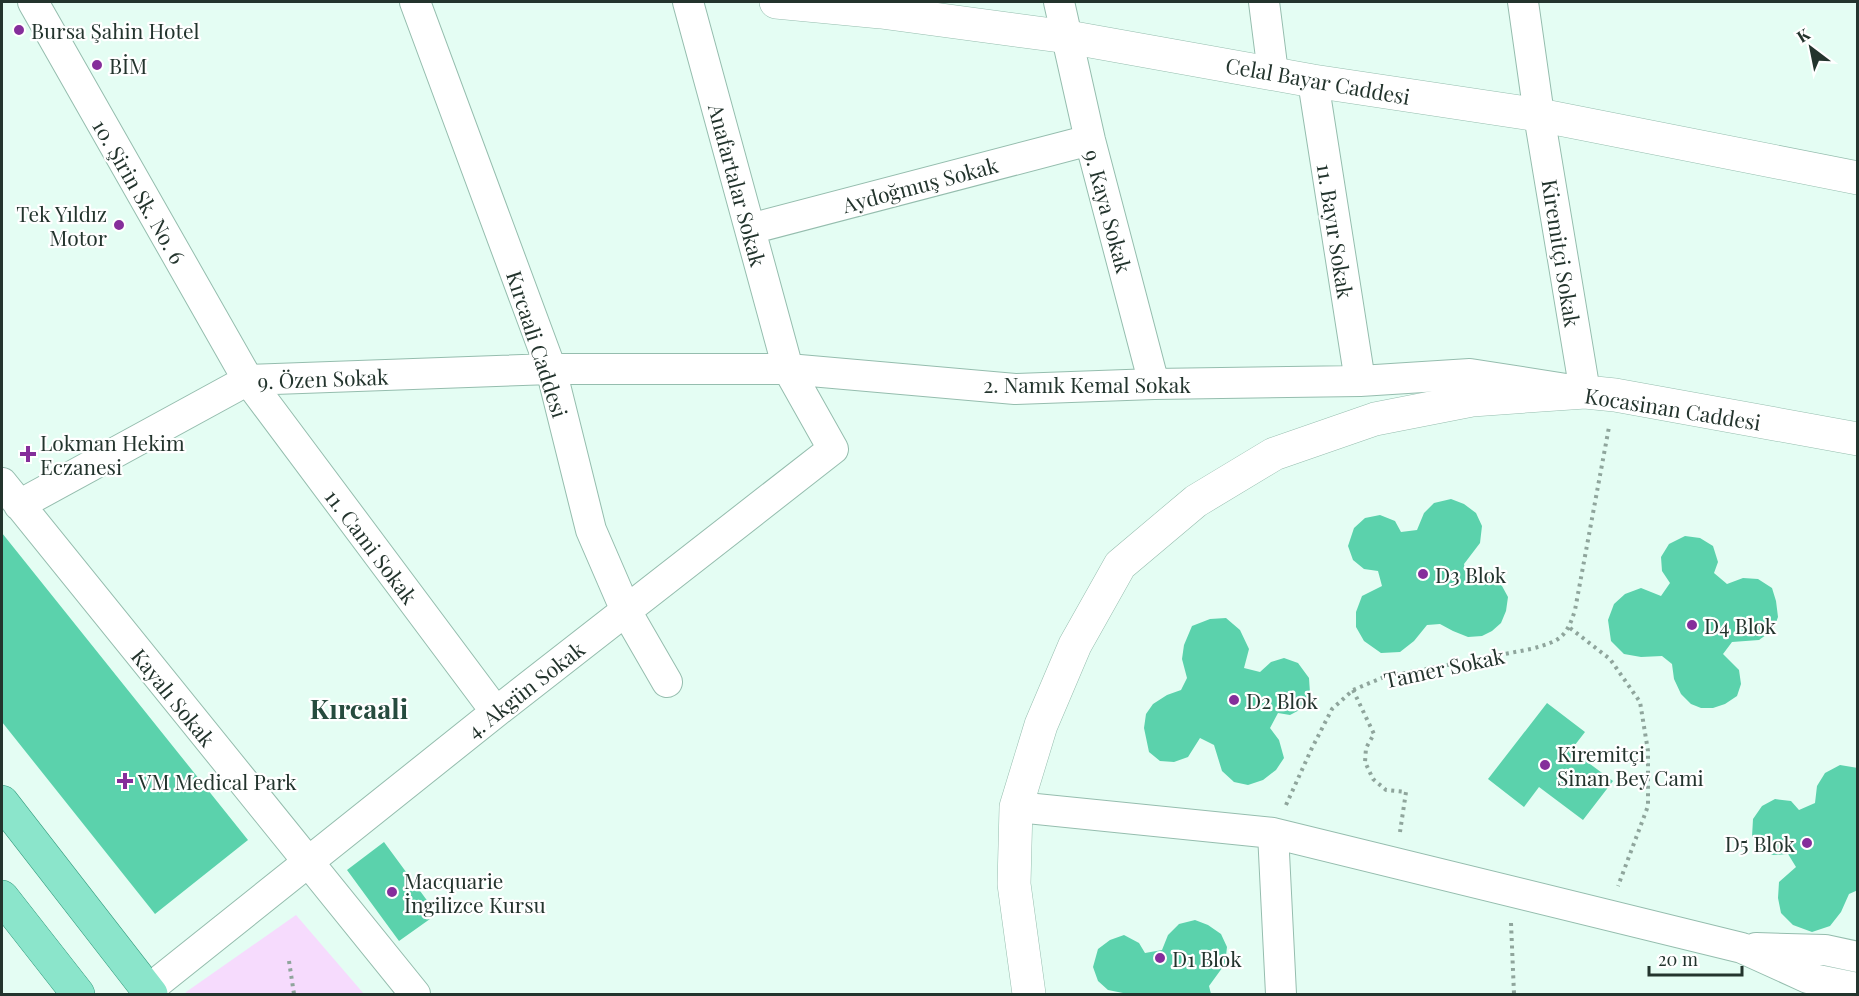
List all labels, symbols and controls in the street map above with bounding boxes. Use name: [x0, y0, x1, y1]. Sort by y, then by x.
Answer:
place label: Bursa Şahin Hotel: [31, 16, 200, 44]
north arrow: [1781, 18, 1841, 78]
marker: Bursa Şahin Hotel: [12, 23, 26, 37]
text: K: [1792, 23, 1814, 47]
street label: Celal Bayar Caddesi: [1224, 50, 1412, 110]
place label: BİM: [109, 51, 147, 79]
marker: BİM: [90, 58, 104, 72]
street label: Anafartalar Sokak: [703, 100, 773, 270]
street label: 10. Şirin Sk. No. 6: [87, 114, 193, 268]
street label: 9. Kaya Sokak: [1079, 146, 1139, 276]
street label: Aydoğmuş Sokak: [838, 150, 1001, 218]
street label: 11. Bayır Sokak: [1312, 161, 1361, 301]
street label: Kiremitçi Sokak: [1536, 177, 1588, 329]
place label: Tek Yıldız Motor: [16, 199, 108, 251]
marker: Tek Yıldız Motor: [112, 218, 126, 232]
street label: Kırcaali Caddesi: [501, 267, 575, 421]
street label: 9. Özen Sokak: [257, 362, 389, 394]
street label: 2. Namık Kemal Sokak: [983, 370, 1191, 398]
street label: Kocasinan Caddesi: [1583, 380, 1763, 436]
place label: Lokman Hekim Eczanesi: [40, 428, 185, 480]
marker: Lokman Hekim Eczanesi: [21, 447, 35, 461]
street label: 11. Cami Sokak: [320, 483, 425, 609]
place label: D3 Blok: [1435, 560, 1507, 588]
marker: D3 Blok: [1416, 567, 1430, 581]
place label: D4 Blok: [1704, 611, 1777, 639]
marker: D4 Blok: [1685, 618, 1699, 632]
street label: 4. Akgün Sokak: [460, 634, 590, 744]
street label: Tamer Sokak: [1381, 640, 1507, 693]
street label: Kayalı Sokak: [126, 642, 222, 752]
place label: D2 Blok: [1246, 686, 1318, 714]
district label: Kırcaali: [310, 690, 408, 726]
marker: D2 Blok: [1227, 693, 1241, 707]
place label: Kiremitçi Sinan Bey Cami: [1557, 739, 1704, 791]
marker: Kiremitçi Sinan Bey Cami: [1538, 758, 1552, 772]
place label: VM Medical Park: [137, 767, 297, 795]
marker: VM Medical Park: [116, 772, 134, 790]
place label: D5 Blok: [1725, 829, 1795, 857]
marker: D5 Blok: [1800, 836, 1814, 850]
place label: Macquarie İngilizce Kursu: [404, 866, 546, 918]
marker: Macquarie İngilizce Kursu: [385, 885, 399, 899]
scale bar: [1649, 939, 1742, 977]
place label: D1 Blok: [1172, 944, 1242, 972]
text: 20 m: [1658, 947, 1698, 971]
marker: D1 Blok: [1153, 951, 1167, 965]

